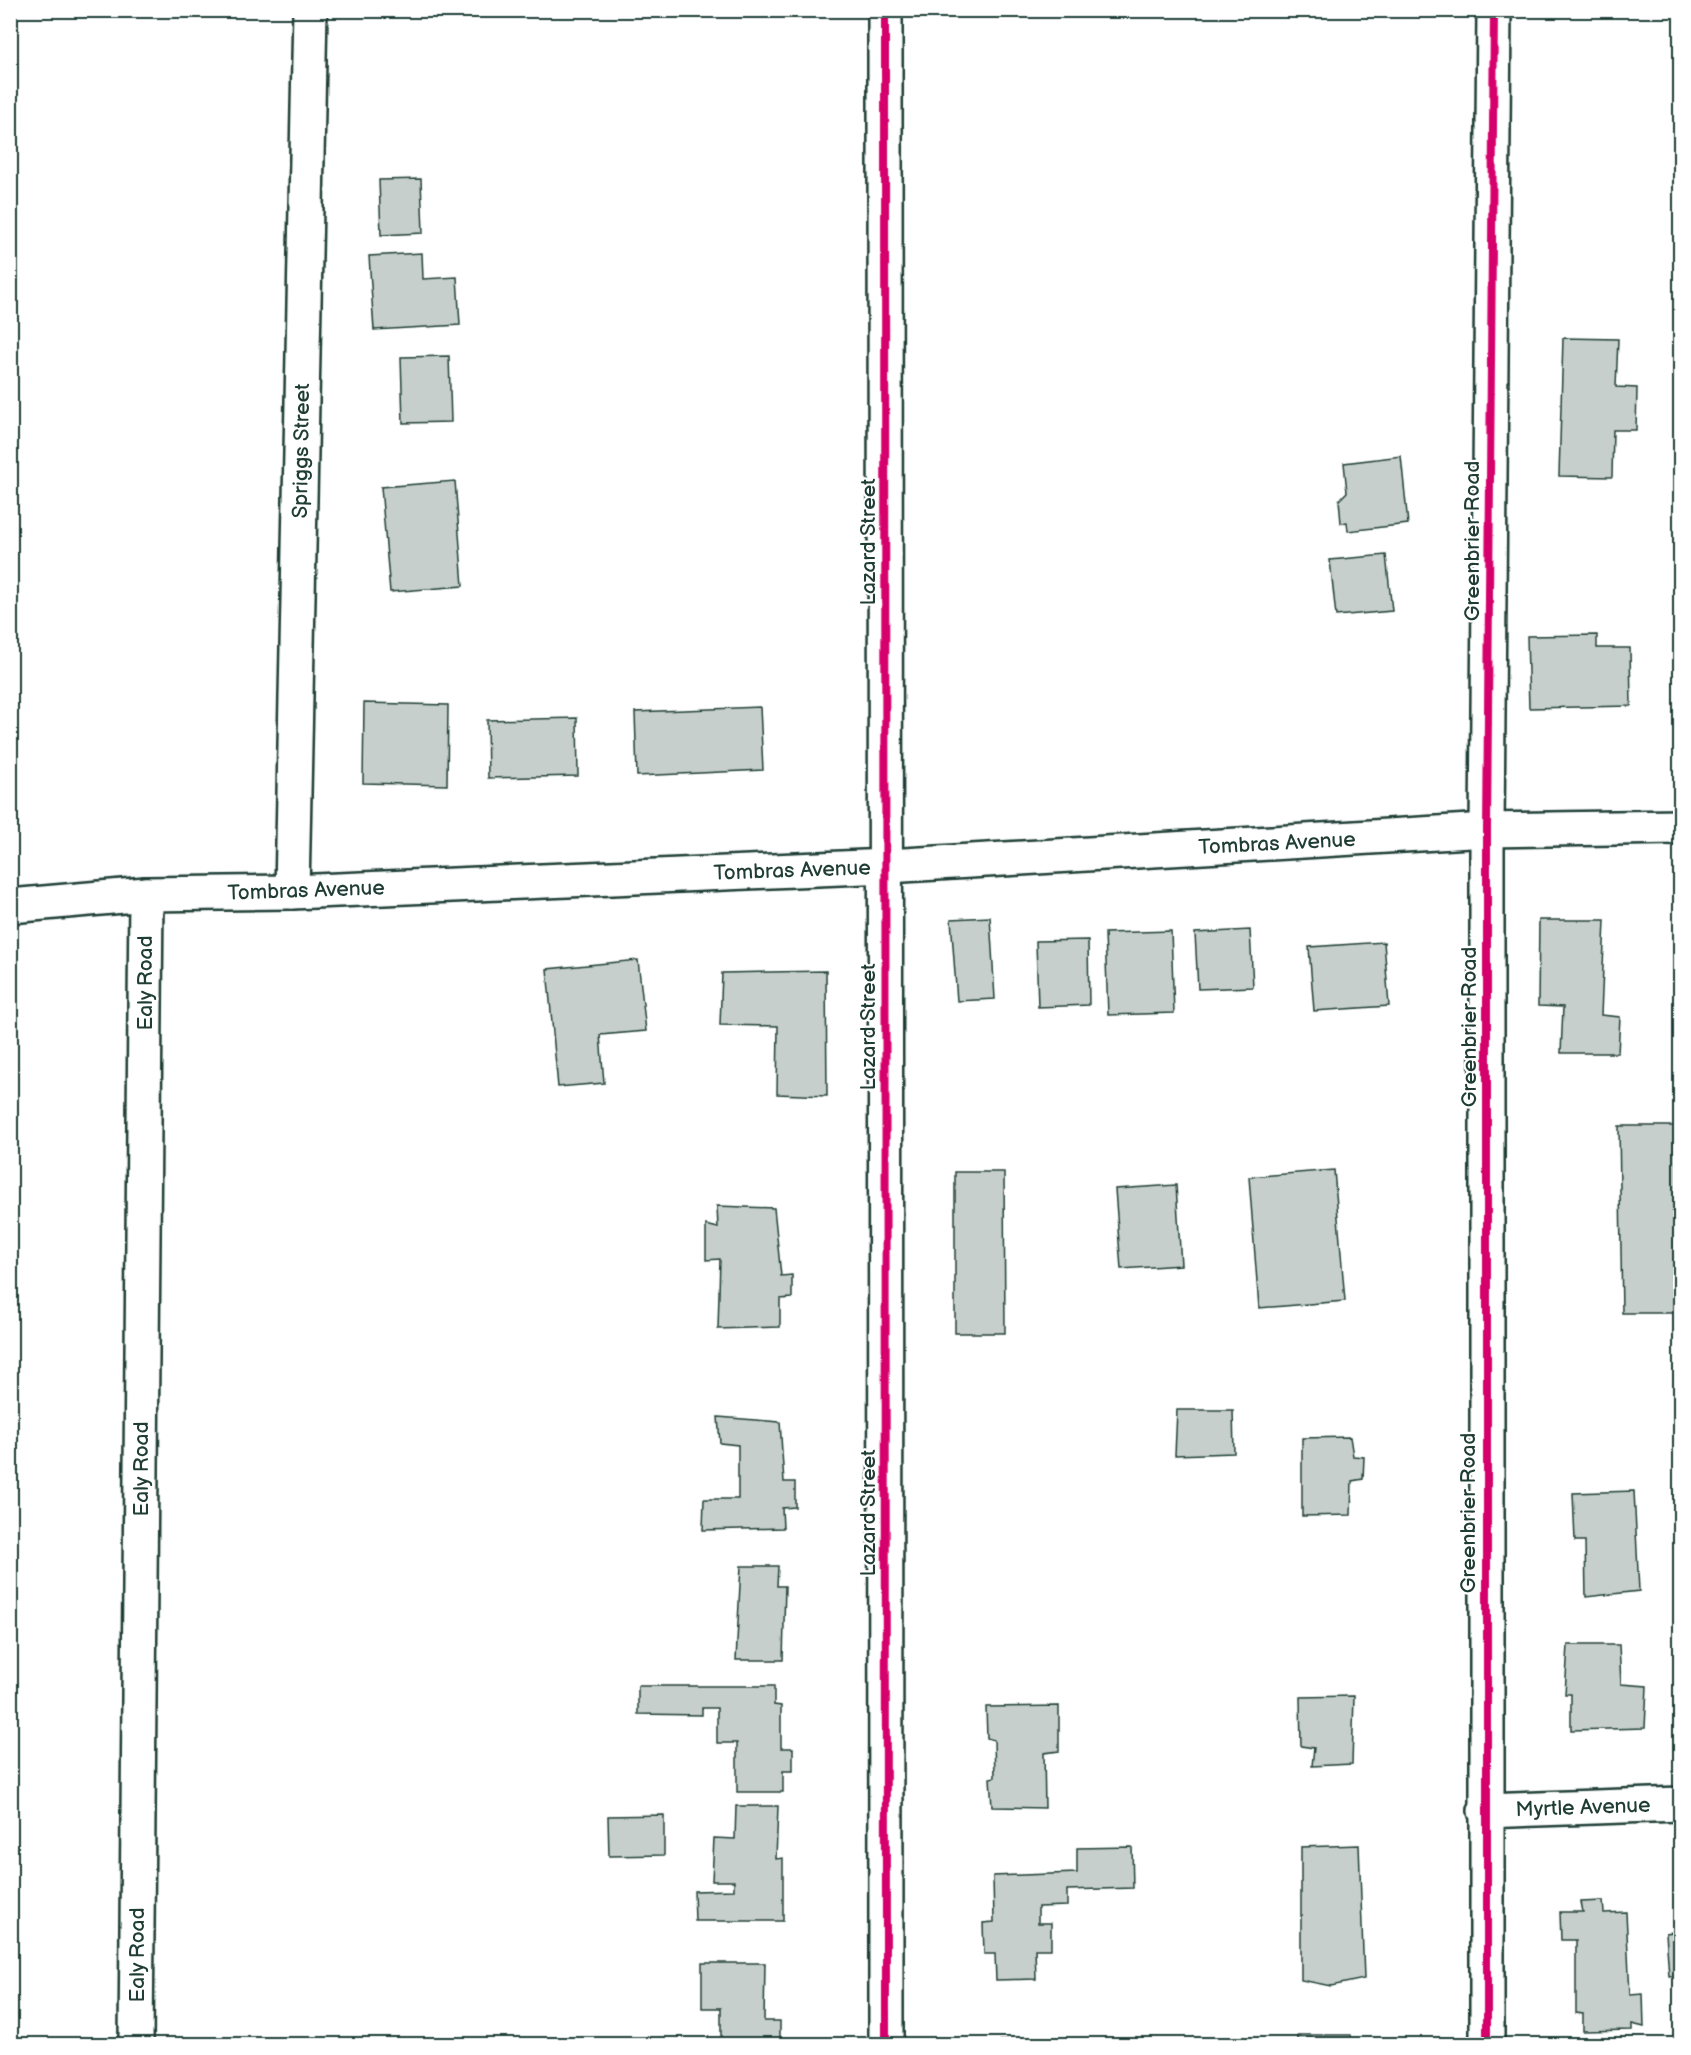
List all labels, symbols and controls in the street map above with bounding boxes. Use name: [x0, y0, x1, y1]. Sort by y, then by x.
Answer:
street label: Spriggs Street: [288, 383, 315, 519]
street label: Greenbrier Road: [1460, 461, 1485, 621]
street label: Lazard Street: [856, 478, 881, 606]
street label: Tombras Avenue: [1198, 827, 1356, 860]
street label: Tombras Avenue: [713, 855, 871, 886]
street label: Tombras Avenue: [227, 875, 385, 906]
street label: Ealy Road: [133, 936, 158, 1030]
street label: Greenbrier Road: [1457, 947, 1482, 1107]
street label: Lazard Street: [856, 963, 881, 1091]
street label: Ealy Road: [129, 1422, 154, 1516]
street label: Greenbrier Road: [1456, 1433, 1481, 1593]
street label: Lazard Street: [856, 1449, 881, 1577]
street label: Myrtle Avenue: [1515, 1793, 1651, 1822]
street label: Ealy Road: [125, 1908, 150, 2002]

